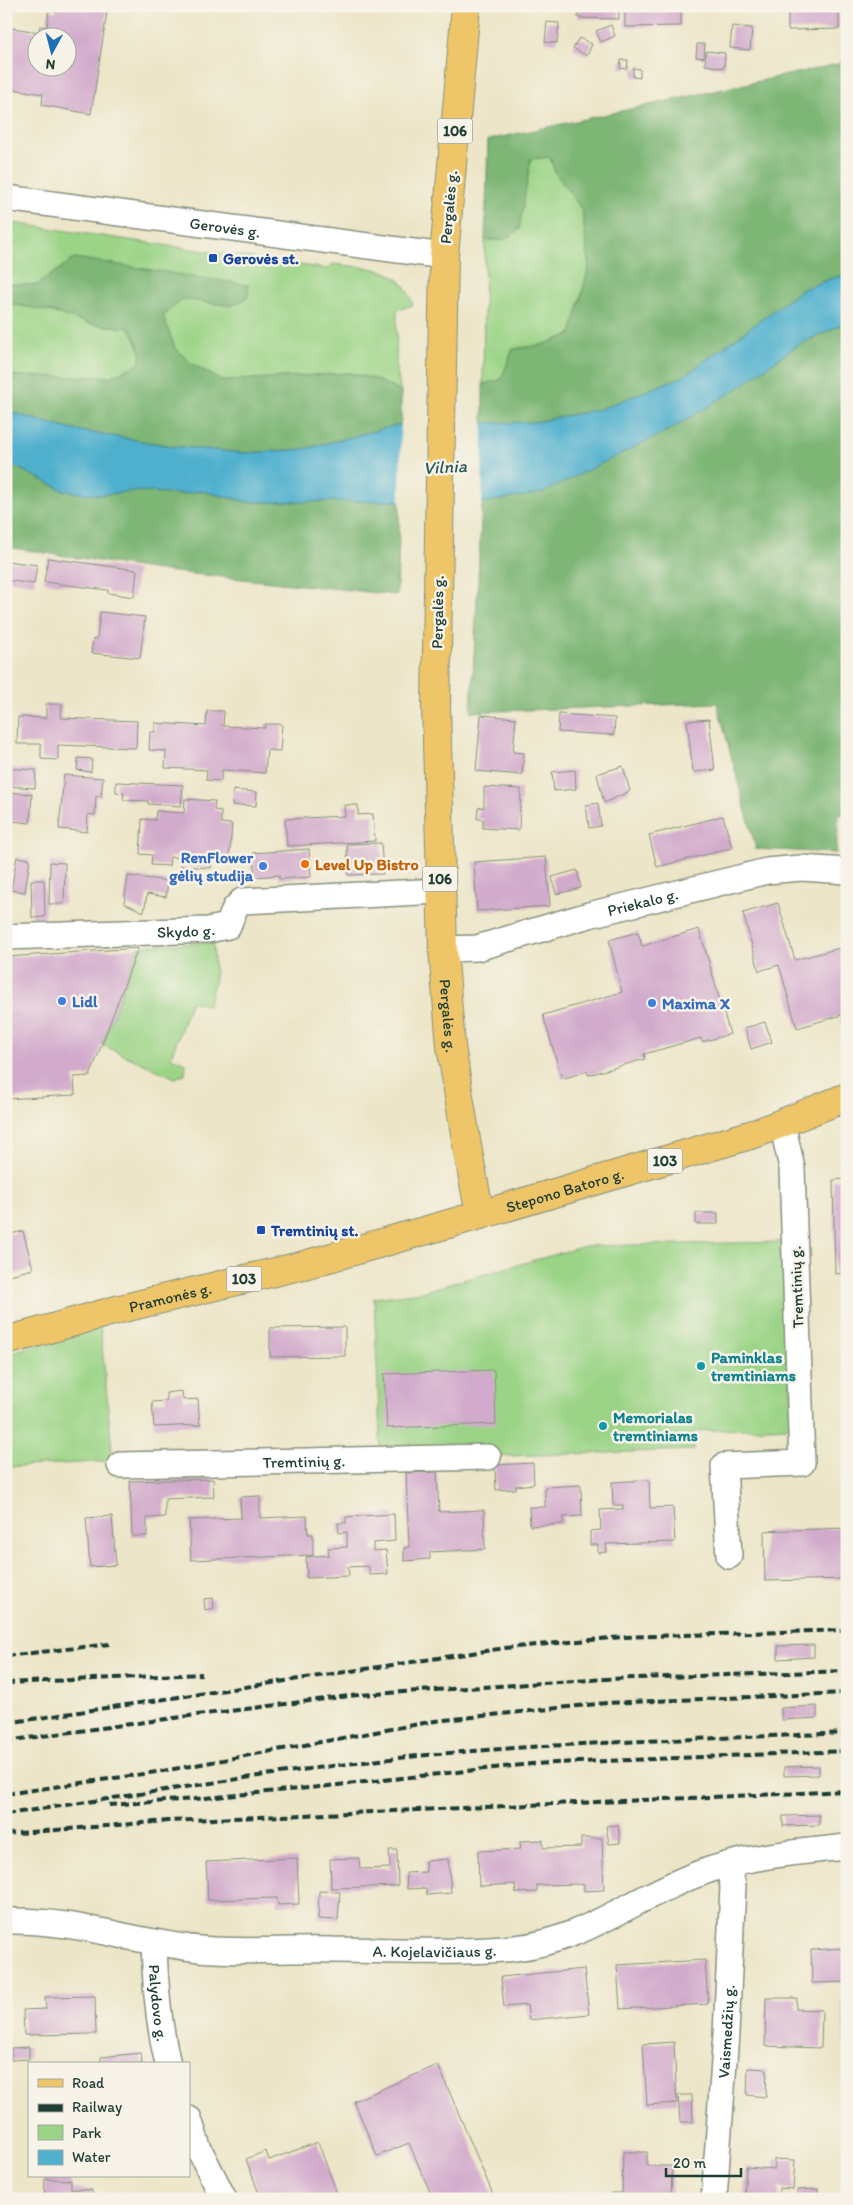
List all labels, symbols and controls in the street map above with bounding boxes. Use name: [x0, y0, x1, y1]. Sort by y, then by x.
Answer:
north arrow: [28, 28, 78, 78]
text: N: [45, 55, 56, 73]
road number: 106: [438, 118, 472, 144]
street label: Pergalės g.: [436, 170, 461, 245]
street label: Gerovės g.: [188, 213, 262, 242]
place label: Gerovės st.: [223, 249, 299, 268]
marker: Gerovės st.: [207, 252, 219, 264]
water label: Vilnia: [423, 455, 468, 479]
street label: Pergalės g.: [427, 575, 448, 649]
place label: RenFlower gėlių studija: [169, 848, 254, 886]
place label: Level Up Bistro: [315, 855, 419, 875]
marker: Level Up Bistro: [299, 858, 311, 870]
marker: RenFlower gėlių studija: [257, 860, 269, 872]
road number: 106: [422, 866, 458, 892]
street label: Priekalo g.: [605, 884, 680, 920]
street label: Skydo g.: [157, 920, 217, 942]
street label: Pergalės g.: [436, 978, 461, 1054]
place label: Lidl: [72, 992, 98, 1011]
place label: Maxima X: [662, 994, 731, 1013]
marker: Lidl: [56, 995, 68, 1007]
marker: Maxima X: [646, 997, 658, 1009]
road number: 103: [648, 1148, 682, 1174]
street label: Stepono Batoro g.: [504, 1164, 626, 1217]
place label: Tremtinių st.: [270, 1221, 358, 1241]
marker: Tremtinių st.: [255, 1224, 267, 1236]
street label: Tremtinių g.: [786, 1245, 807, 1328]
road number: 103: [226, 1266, 262, 1292]
street label: Pramonės g.: [127, 1278, 214, 1317]
place label: Paminklas tremtiniams: [711, 1348, 796, 1385]
marker: Paminklas tremtiniams: [695, 1360, 707, 1372]
place label: Memorialas tremtiniams: [613, 1408, 698, 1445]
marker: Memorialas tremtiniams: [597, 1420, 609, 1432]
street label: Tremtinių g.: [263, 1451, 345, 1472]
street label: A. Kojelavičiaus g.: [372, 1941, 497, 1961]
street label: Palydovo g.: [145, 1964, 172, 2043]
street label: Vaismedžių g.: [714, 1984, 738, 2079]
legend: [28, 2062, 190, 2178]
text: Road: [72, 2074, 105, 2092]
text: Railway: [72, 2098, 122, 2116]
text: Park: [72, 2124, 102, 2142]
scale bar: [666, 2145, 740, 2177]
text: Water: [72, 2148, 111, 2166]
text: 20 m: [673, 2154, 707, 2172]

